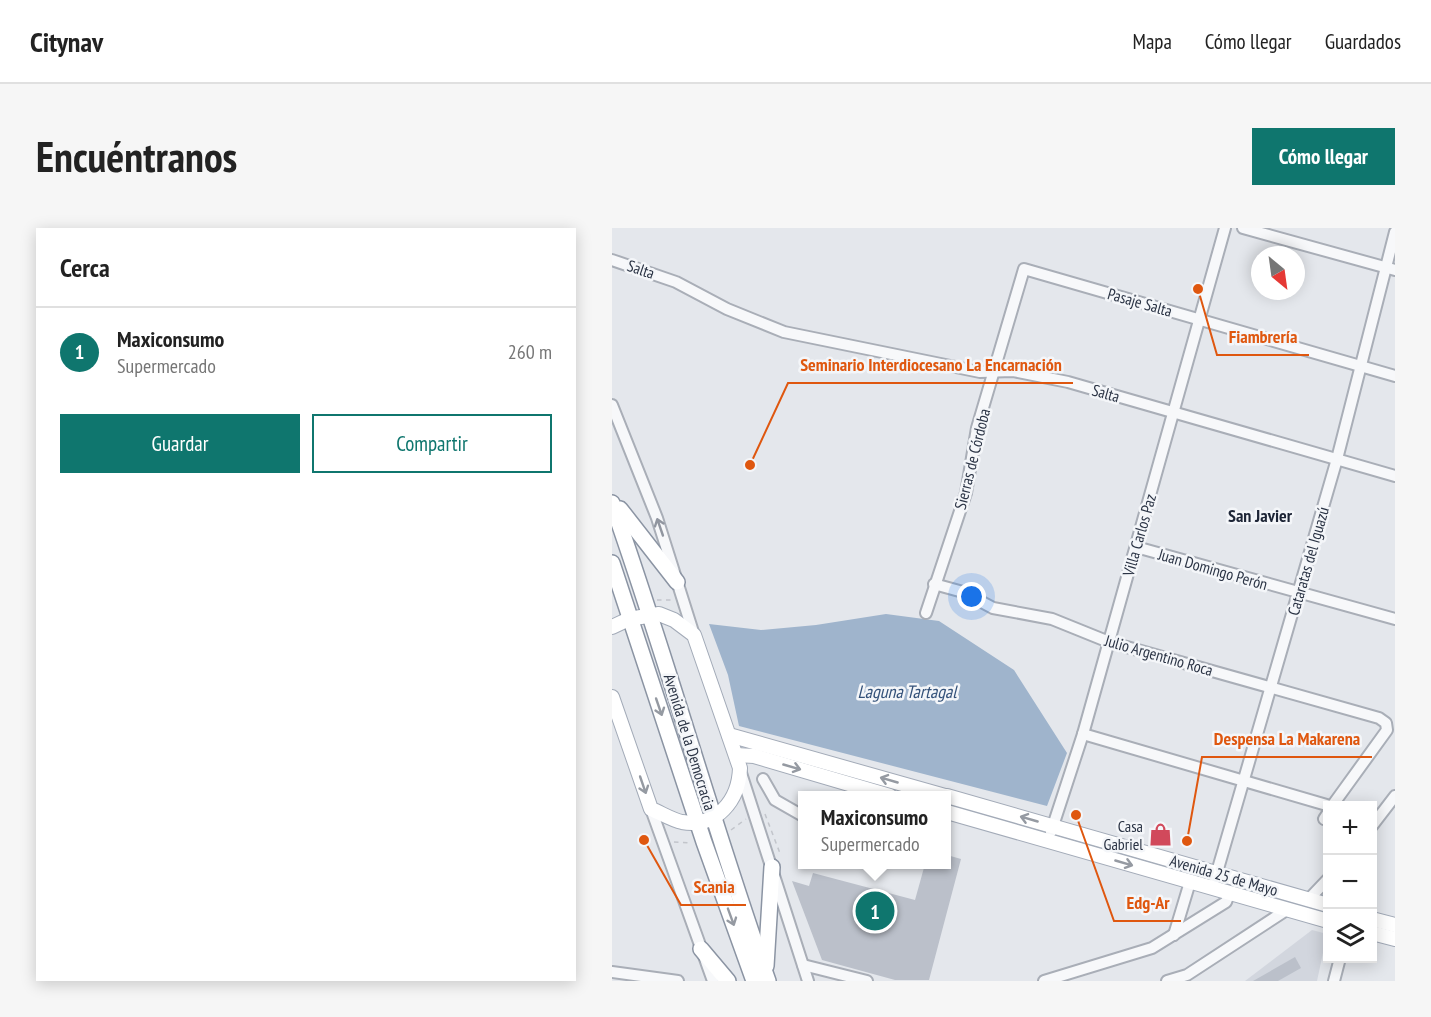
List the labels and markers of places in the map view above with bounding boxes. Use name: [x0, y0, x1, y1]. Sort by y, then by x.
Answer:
callout: Fiambrería: [1217, 319, 1309, 355]
callout: Seminario Interdiocesano La Encarnación: [788, 347, 1073, 383]
callout: Despensa La Makarena: [1202, 721, 1372, 757]
place label: Casa Gabriel: [1104, 816, 1143, 854]
shop icon: Casa Gabriel: [1148, 822, 1174, 848]
callout: Scania: [681, 869, 746, 905]
callout: Edg-Ar: [1114, 885, 1181, 921]
pin: 1: [856, 888, 894, 934]

